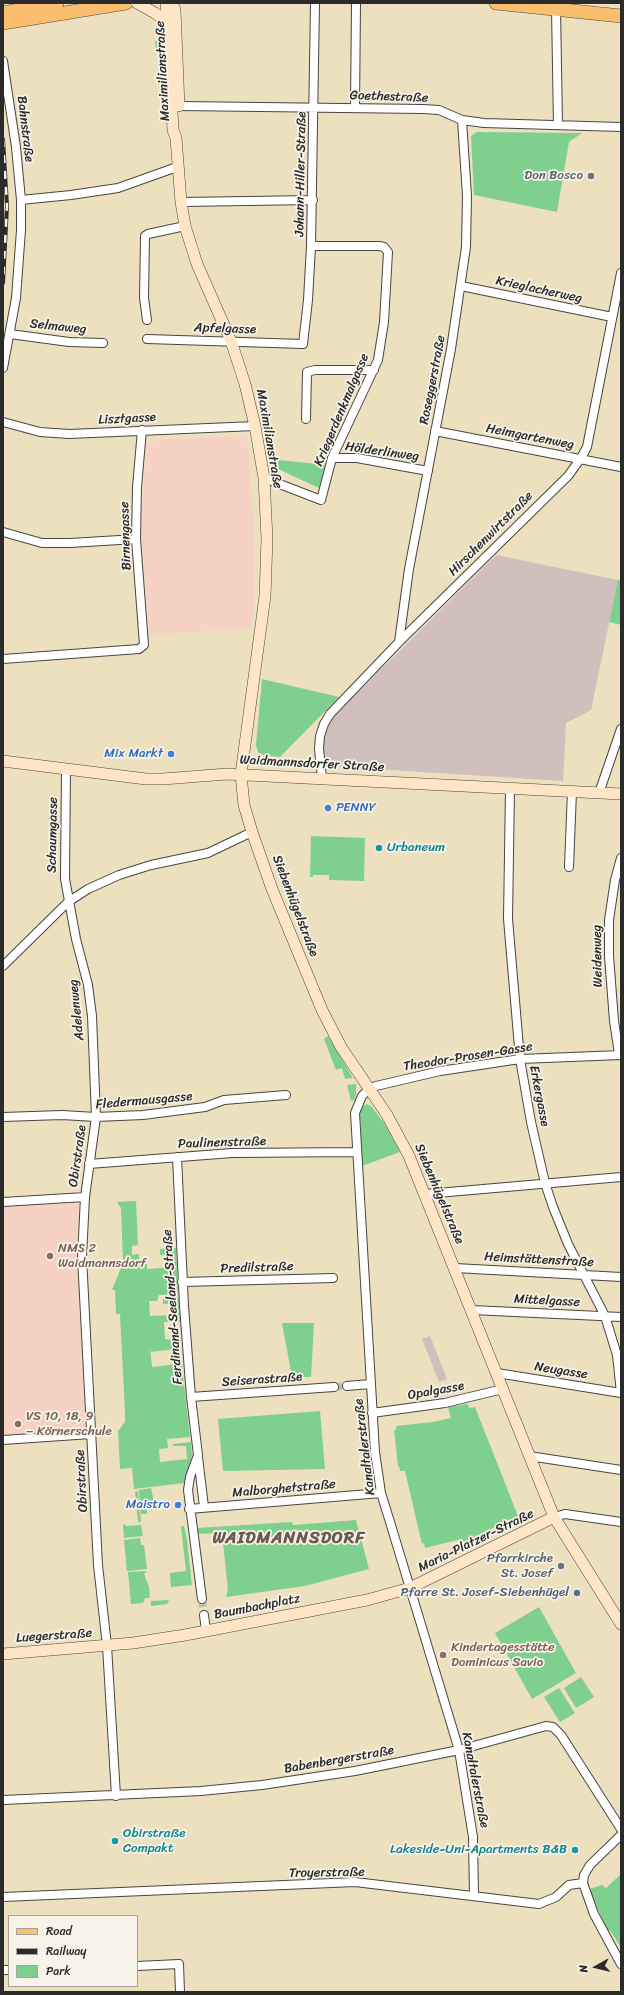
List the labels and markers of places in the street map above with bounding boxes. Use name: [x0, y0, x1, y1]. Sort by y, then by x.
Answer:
place label: Don Bosco: [524, 168, 583, 184]
marker: Don Bosco: [586, 171, 596, 181]
place label: Mix Markt: [104, 746, 163, 762]
marker: Mix Markt: [166, 749, 176, 759]
place label: PENNY: [336, 800, 376, 816]
marker: PENNY: [323, 803, 333, 813]
place label: Urbaneum: [387, 840, 445, 856]
marker: Urbaneum: [374, 843, 384, 853]
place label: NMS 2 Waidmannsdorf: [58, 1241, 146, 1272]
marker: NMS 2 Waidmannsdorf: [45, 1251, 55, 1261]
place label: VS 10, 18, 9 – Körnerschule: [26, 1409, 112, 1440]
marker: VS 10, 18, 9 – Körnerschule: [13, 1419, 23, 1429]
place label: Maistro: [126, 1497, 170, 1513]
marker: Maistro: [173, 1500, 183, 1510]
place label: Pfarrkirche St. Josef: [487, 1551, 553, 1582]
marker: Pfarrkirche St. Josef: [556, 1561, 566, 1571]
place label: Pfarre St. Josef-Siebenhügel: [401, 1585, 569, 1601]
marker: Pfarre St. Josef-Siebenhügel: [572, 1588, 582, 1598]
place label: Kindertagesstätte Dominicus Savio: [451, 1640, 555, 1671]
marker: Kindertagesstätte Dominicus Savio: [438, 1650, 448, 1660]
place label: Obirstraße Compakt: [123, 1826, 186, 1857]
marker: Obirstraße Compakt: [110, 1836, 120, 1846]
place label: Lakeside-Uni-Apartments B&B: [390, 1842, 567, 1858]
marker: Lakeside-Uni-Apartments B&B: [570, 1845, 580, 1855]

